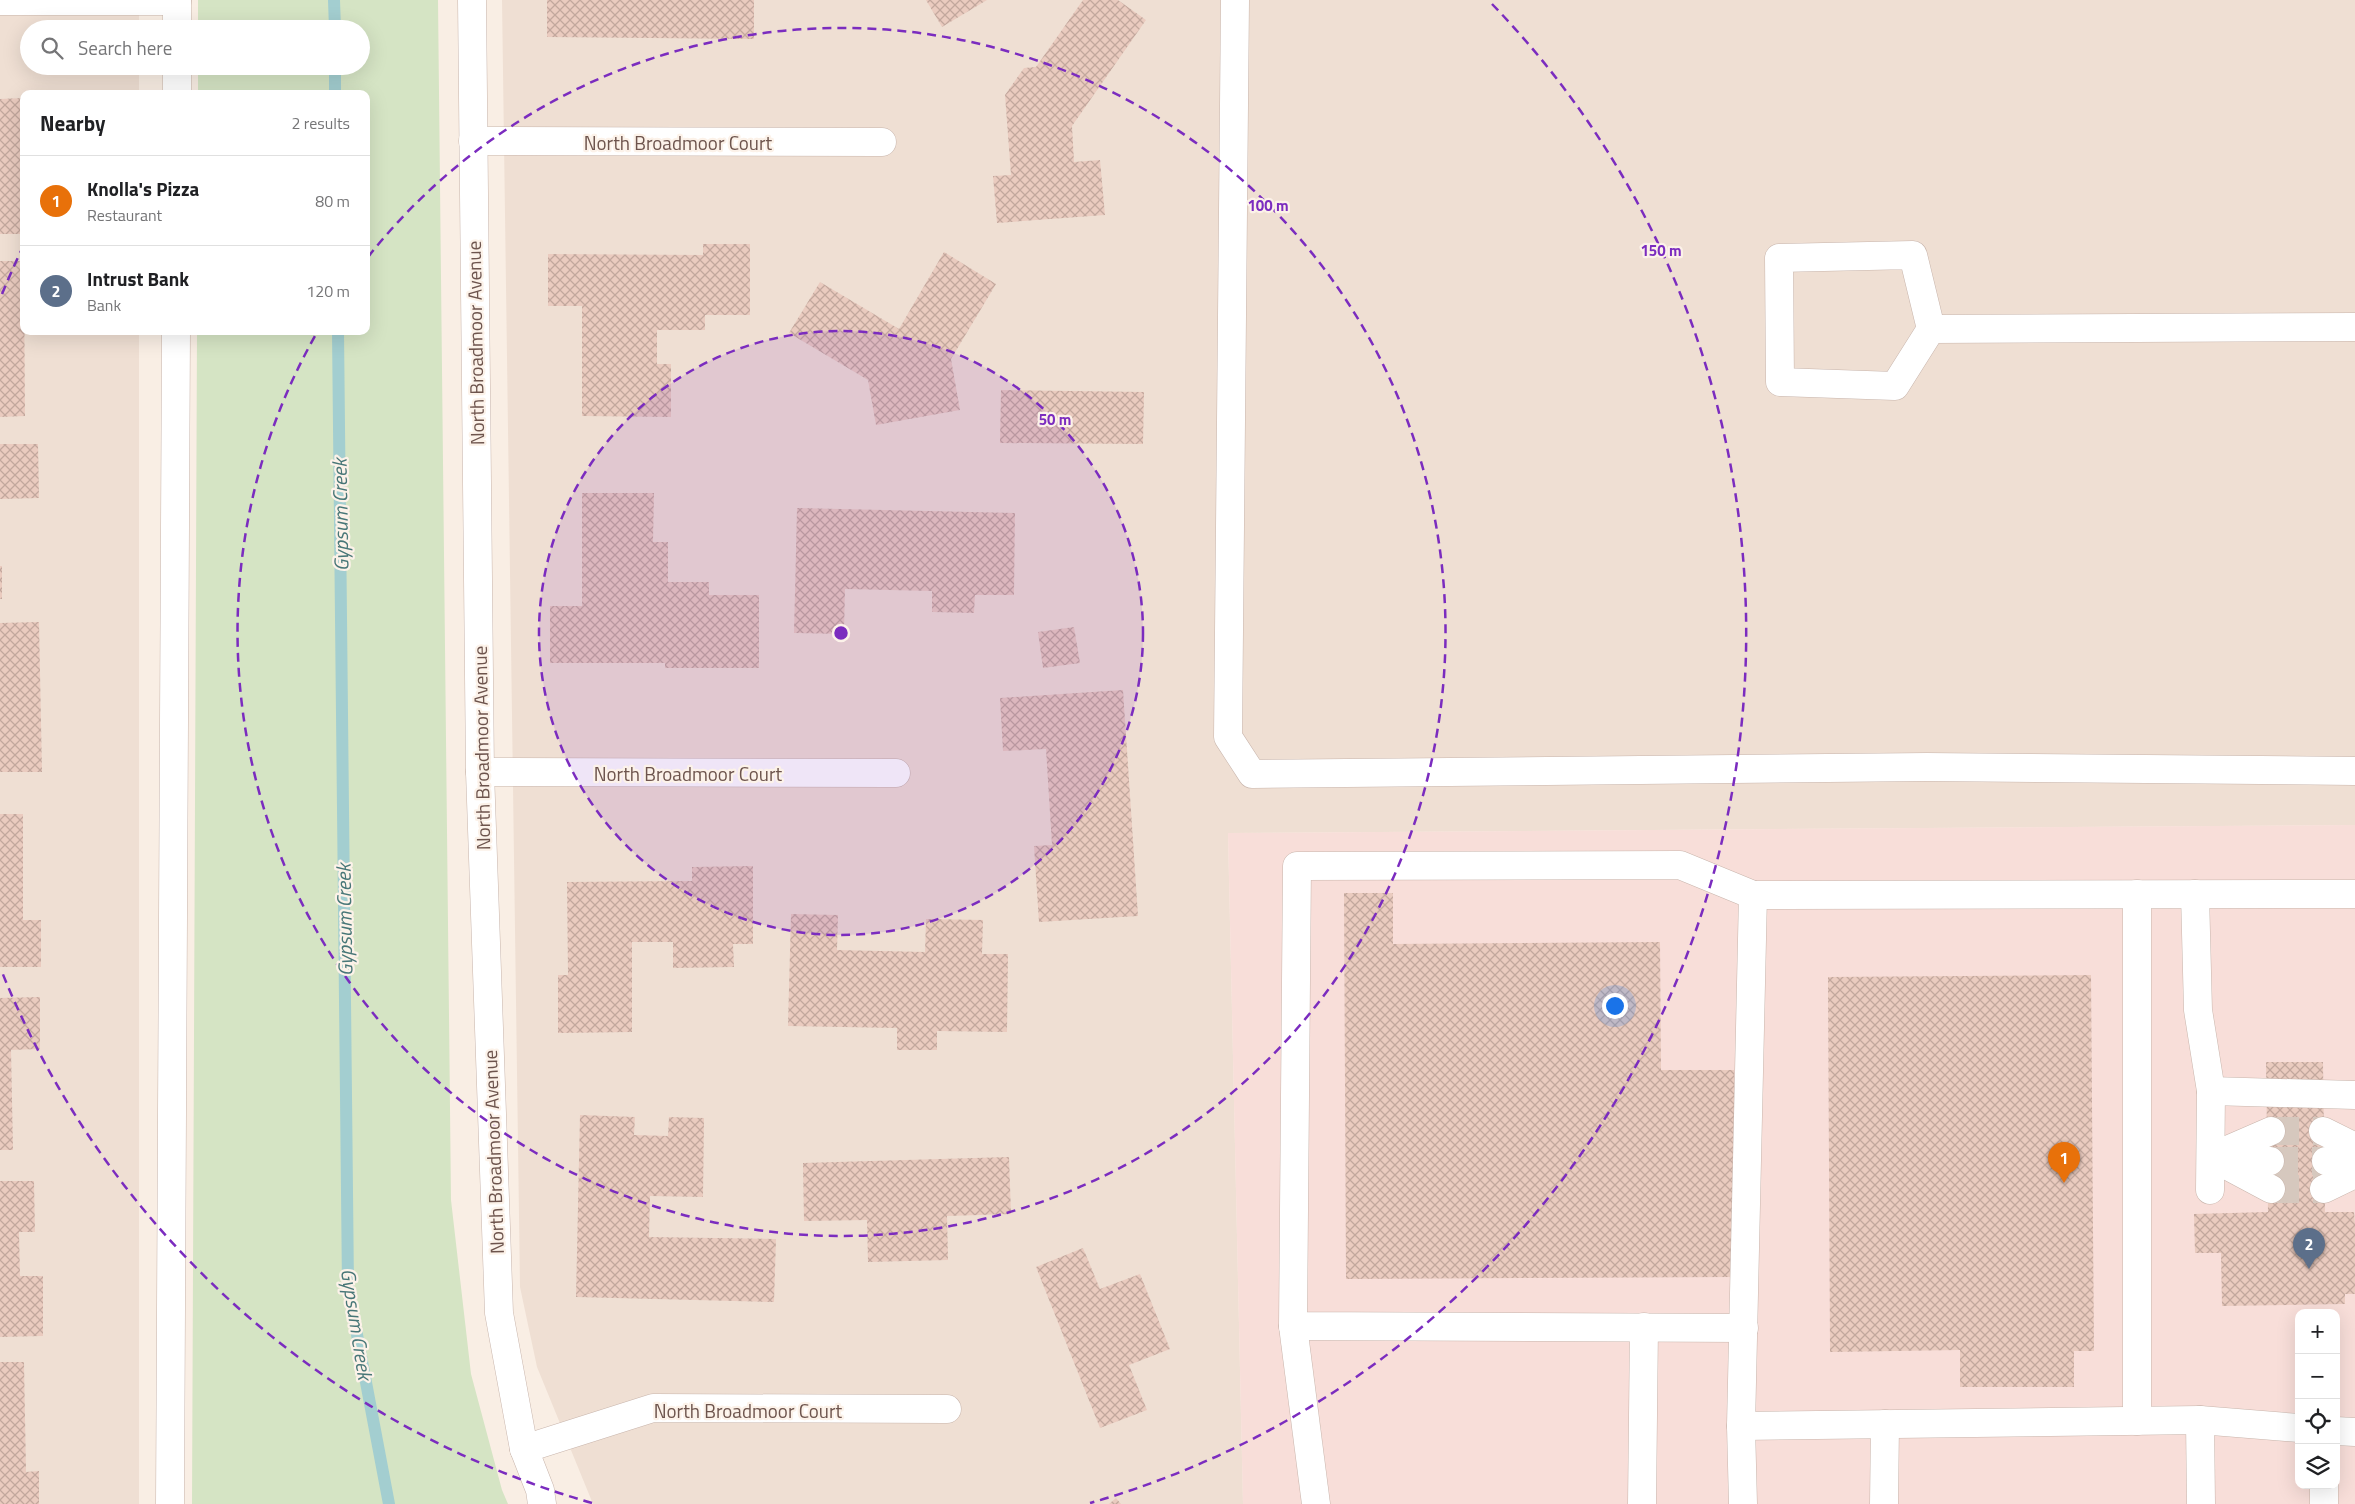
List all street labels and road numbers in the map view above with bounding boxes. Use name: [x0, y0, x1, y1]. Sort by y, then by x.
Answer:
street label: North Broadmoor Court: [584, 128, 772, 157]
street label: North Broadmoor Avenue: [459, 241, 491, 445]
street label: North Broadmoor Avenue: [465, 646, 497, 850]
street label: North Broadmoor Court: [594, 759, 782, 788]
street label: North Broadmoor Avenue: [475, 1049, 511, 1255]
street label: North Broadmoor Court: [654, 1396, 842, 1425]

